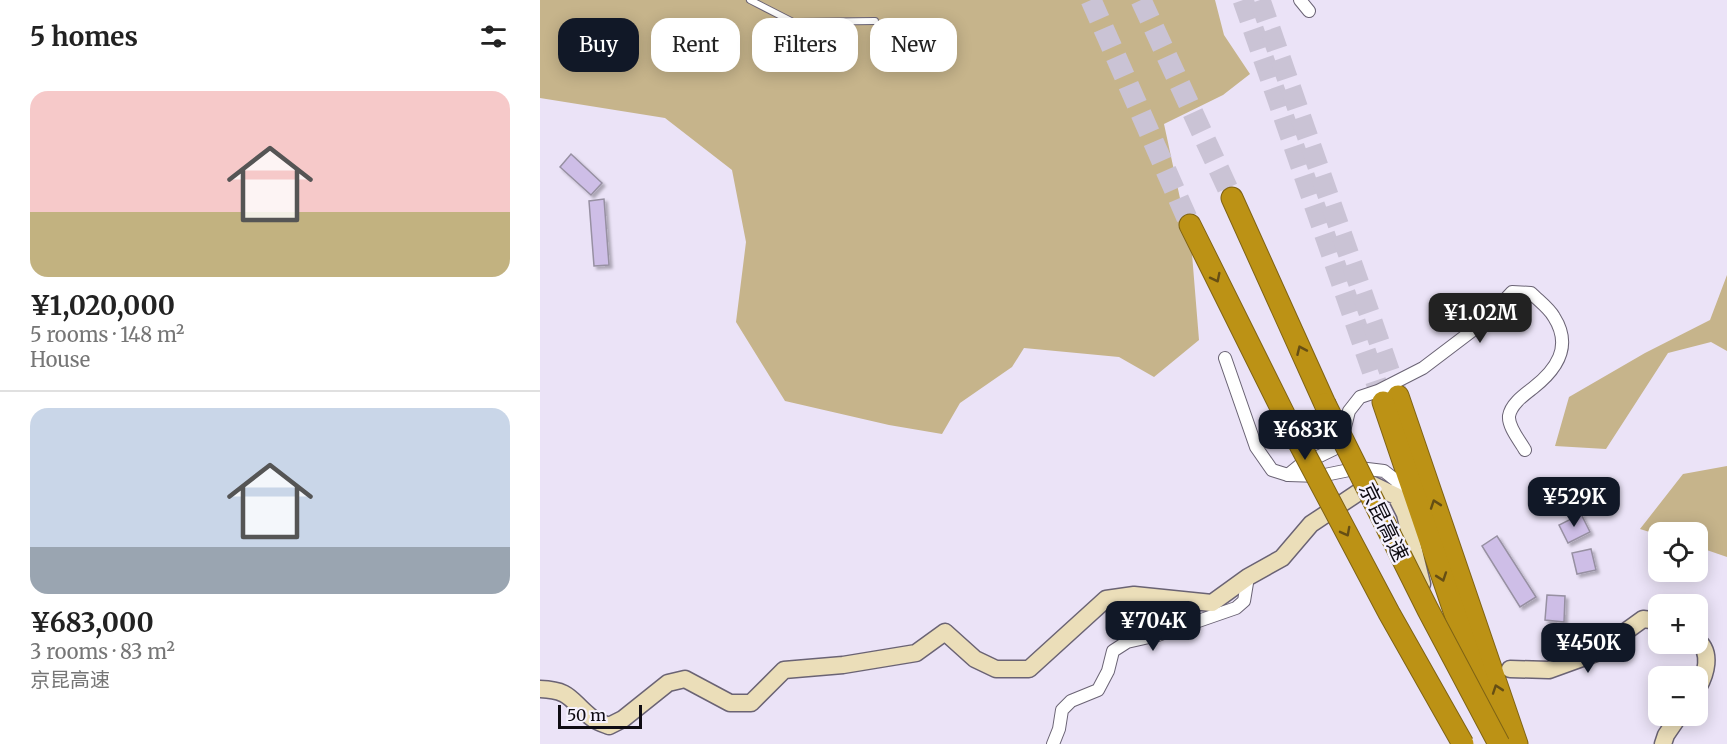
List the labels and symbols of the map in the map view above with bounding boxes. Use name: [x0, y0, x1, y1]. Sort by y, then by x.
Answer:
one-way arrow: [1209, 271, 1220, 282]
pin: ¥1.02M: [1431, 293, 1529, 344]
one-way arrow: [1296, 346, 1308, 357]
pin: ¥683K: [1263, 410, 1347, 461]
pin: ¥529K: [1532, 477, 1616, 528]
street label: 京昆高速: [1353, 478, 1415, 566]
one-way arrow: [1429, 499, 1442, 510]
one-way arrow: [1339, 525, 1350, 536]
one-way arrow: [1435, 571, 1447, 581]
pin: ¥704K: [1111, 601, 1195, 652]
pin: ¥450K: [1546, 623, 1630, 674]
one-way arrow: [1492, 684, 1505, 695]
scale bar: [558, 702, 642, 730]

